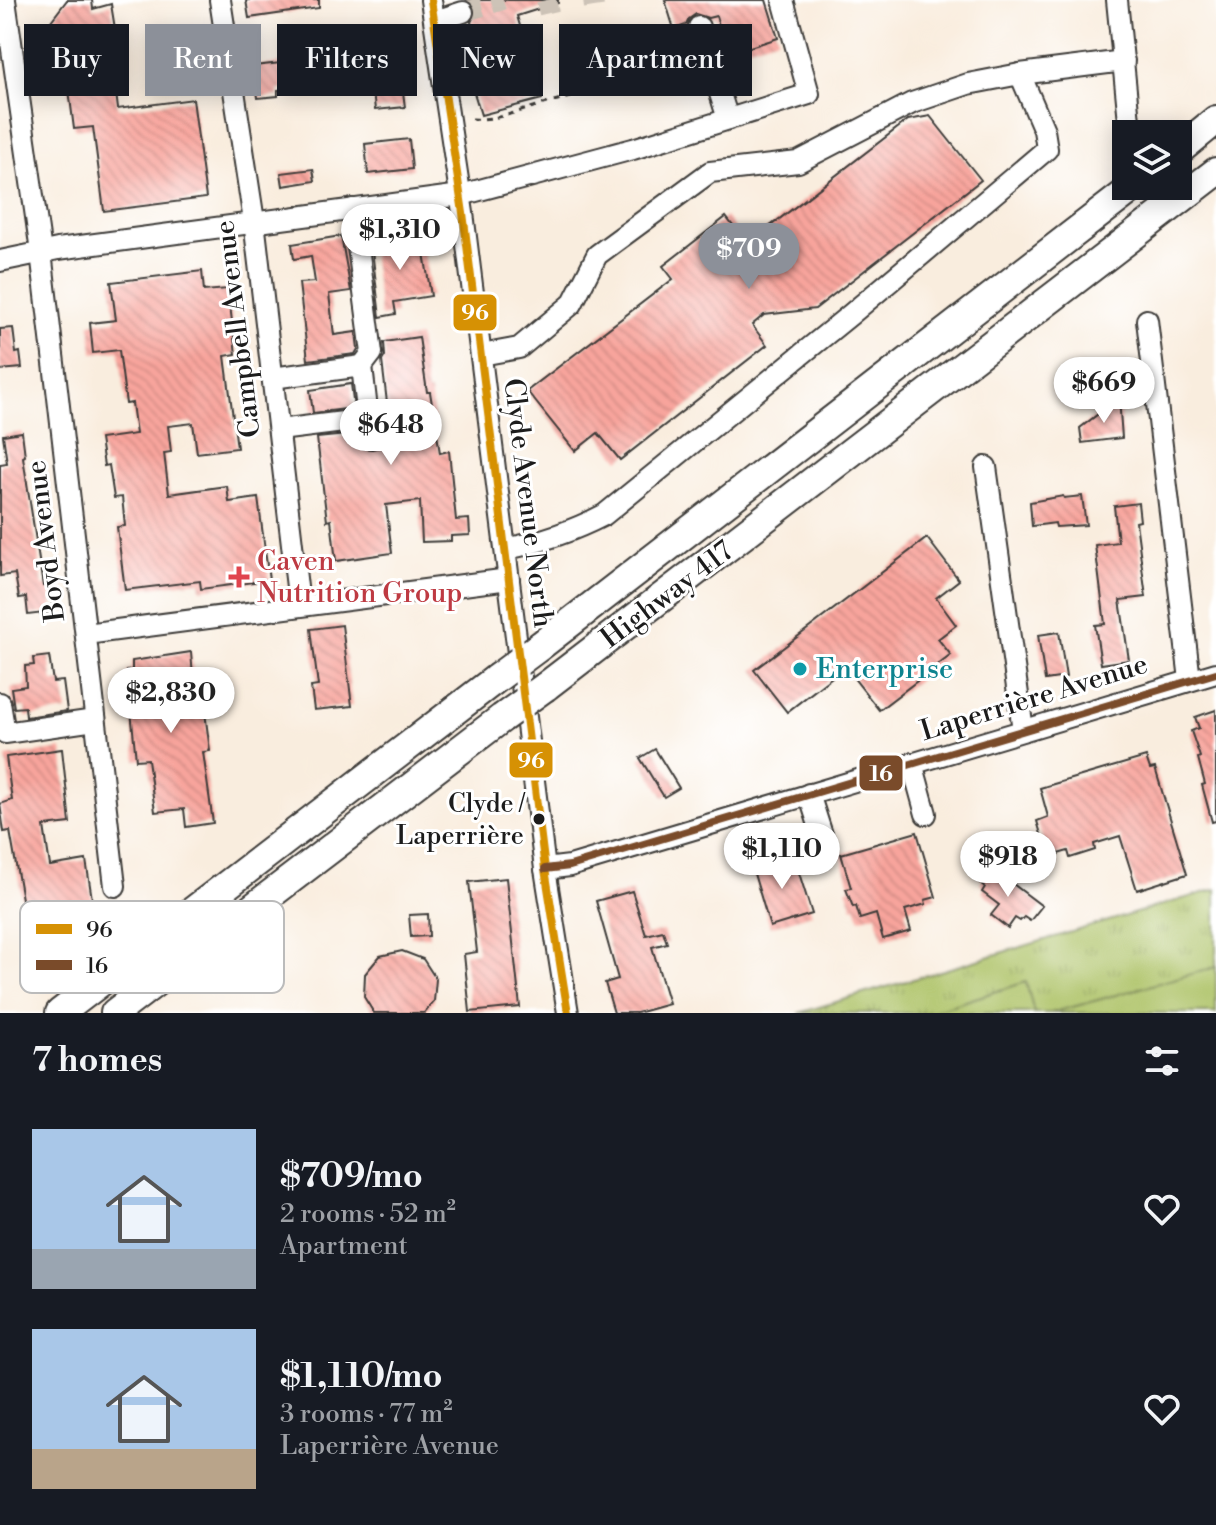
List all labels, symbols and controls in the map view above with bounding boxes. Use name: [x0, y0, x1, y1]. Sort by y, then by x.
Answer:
chip: Buy: [24, 24, 129, 96]
chip: Rent: [145, 24, 261, 96]
chip: Filters: [277, 24, 417, 96]
chip: New: [433, 24, 543, 96]
chip: Apartment: [559, 24, 752, 96]
map controls: [1112, 120, 1192, 200]
button: layers: [1112, 120, 1192, 200]
pin: $1,310: [335, 204, 465, 272]
text: $1,310: [359, 214, 441, 246]
street label: Campbell Avenue: [207, 218, 269, 440]
pin: $709: [702, 223, 796, 291]
text: $709: [716, 233, 782, 265]
line badge: 96: [452, 293, 498, 332]
text: 96: [461, 300, 489, 327]
pin: $669: [1057, 357, 1151, 425]
text: $669: [1072, 367, 1136, 399]
street label: Clyde Avenue North: [495, 376, 561, 630]
pin: $648: [344, 399, 438, 467]
text: $648: [358, 409, 424, 441]
street label: Boyd Avenue: [19, 458, 73, 625]
street label: Highway 417: [594, 534, 740, 656]
place label: Caven Nutrition Group: [257, 544, 463, 611]
marker: Caven Nutrition Group: [228, 566, 250, 588]
street label: Laperrière Avenue: [916, 647, 1152, 749]
place label: Enterprise: [816, 652, 953, 687]
marker: Enterprise: [791, 660, 809, 678]
pin: $2,830: [106, 667, 236, 735]
text: $2,830: [126, 677, 216, 709]
line badge: 96: [508, 741, 554, 779]
text: 96: [517, 748, 545, 775]
line badge: 16: [858, 754, 904, 792]
text: 16: [869, 761, 893, 788]
place label: Clyde / Laperrière: [396, 788, 526, 852]
marker: Clyde / Laperrière: [531, 811, 547, 827]
pin: $1,110: [717, 823, 847, 891]
pin: $918: [961, 831, 1055, 899]
text: $1,110: [742, 833, 822, 865]
text: $918: [978, 841, 1038, 873]
legend: [20, 901, 284, 993]
text: 96: [86, 917, 113, 944]
text: 16: [86, 953, 108, 980]
icon: filters: [1140, 1039, 1184, 1083]
text: 7 homes: [32, 1040, 162, 1082]
text: $709/mo: [280, 1156, 423, 1198]
icon: home: [96, 1161, 192, 1257]
icon: heart: [1140, 1187, 1184, 1231]
text: 2 rooms · 52 m²: [280, 1198, 456, 1230]
text: Apartment: [280, 1230, 408, 1262]
text: $1,110/mo: [280, 1356, 443, 1398]
icon: home: [96, 1361, 192, 1457]
icon: heart: [1140, 1387, 1184, 1431]
text: 3 rooms · 77 m²: [280, 1398, 452, 1430]
text: Laperrière Avenue: [280, 1430, 499, 1462]

